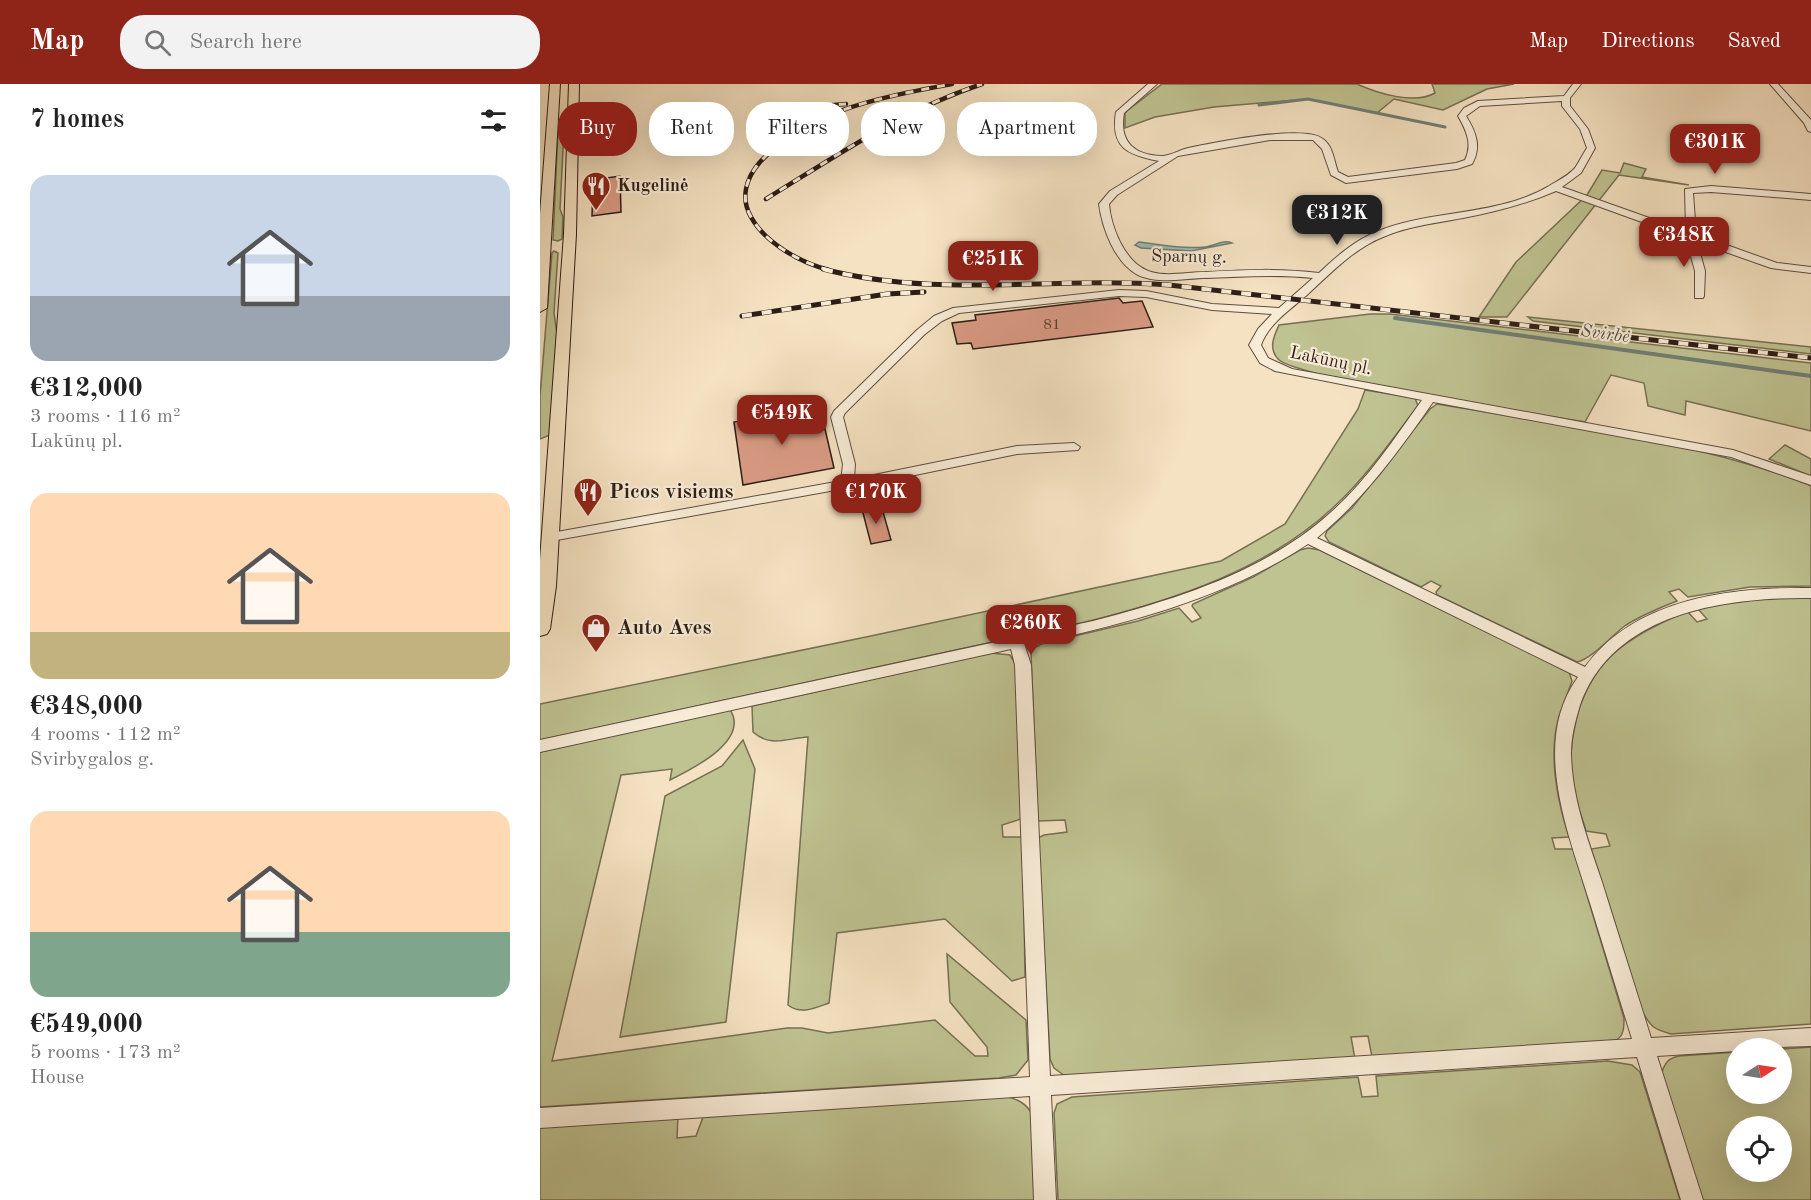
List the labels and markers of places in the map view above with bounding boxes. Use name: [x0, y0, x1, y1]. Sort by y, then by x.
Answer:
pin: €301K: [1673, 124, 1757, 175]
restaurant icon: Kugelinė: [580, 170, 612, 212]
place label: Kugelinė: [617, 177, 689, 195]
pin: €312K: [1295, 195, 1379, 246]
pin: €348K: [1642, 217, 1726, 268]
pin: €251K: [951, 241, 1035, 292]
pin: €549K: [740, 395, 824, 446]
pin: €170K: [834, 474, 918, 525]
restaurant icon: Picos visiems: [572, 476, 604, 518]
place label: Picos visiems: [609, 482, 734, 503]
pin: €260K: [989, 605, 1073, 656]
shop icon: Auto Aves: [580, 612, 612, 654]
place label: Auto Aves: [617, 618, 711, 639]

